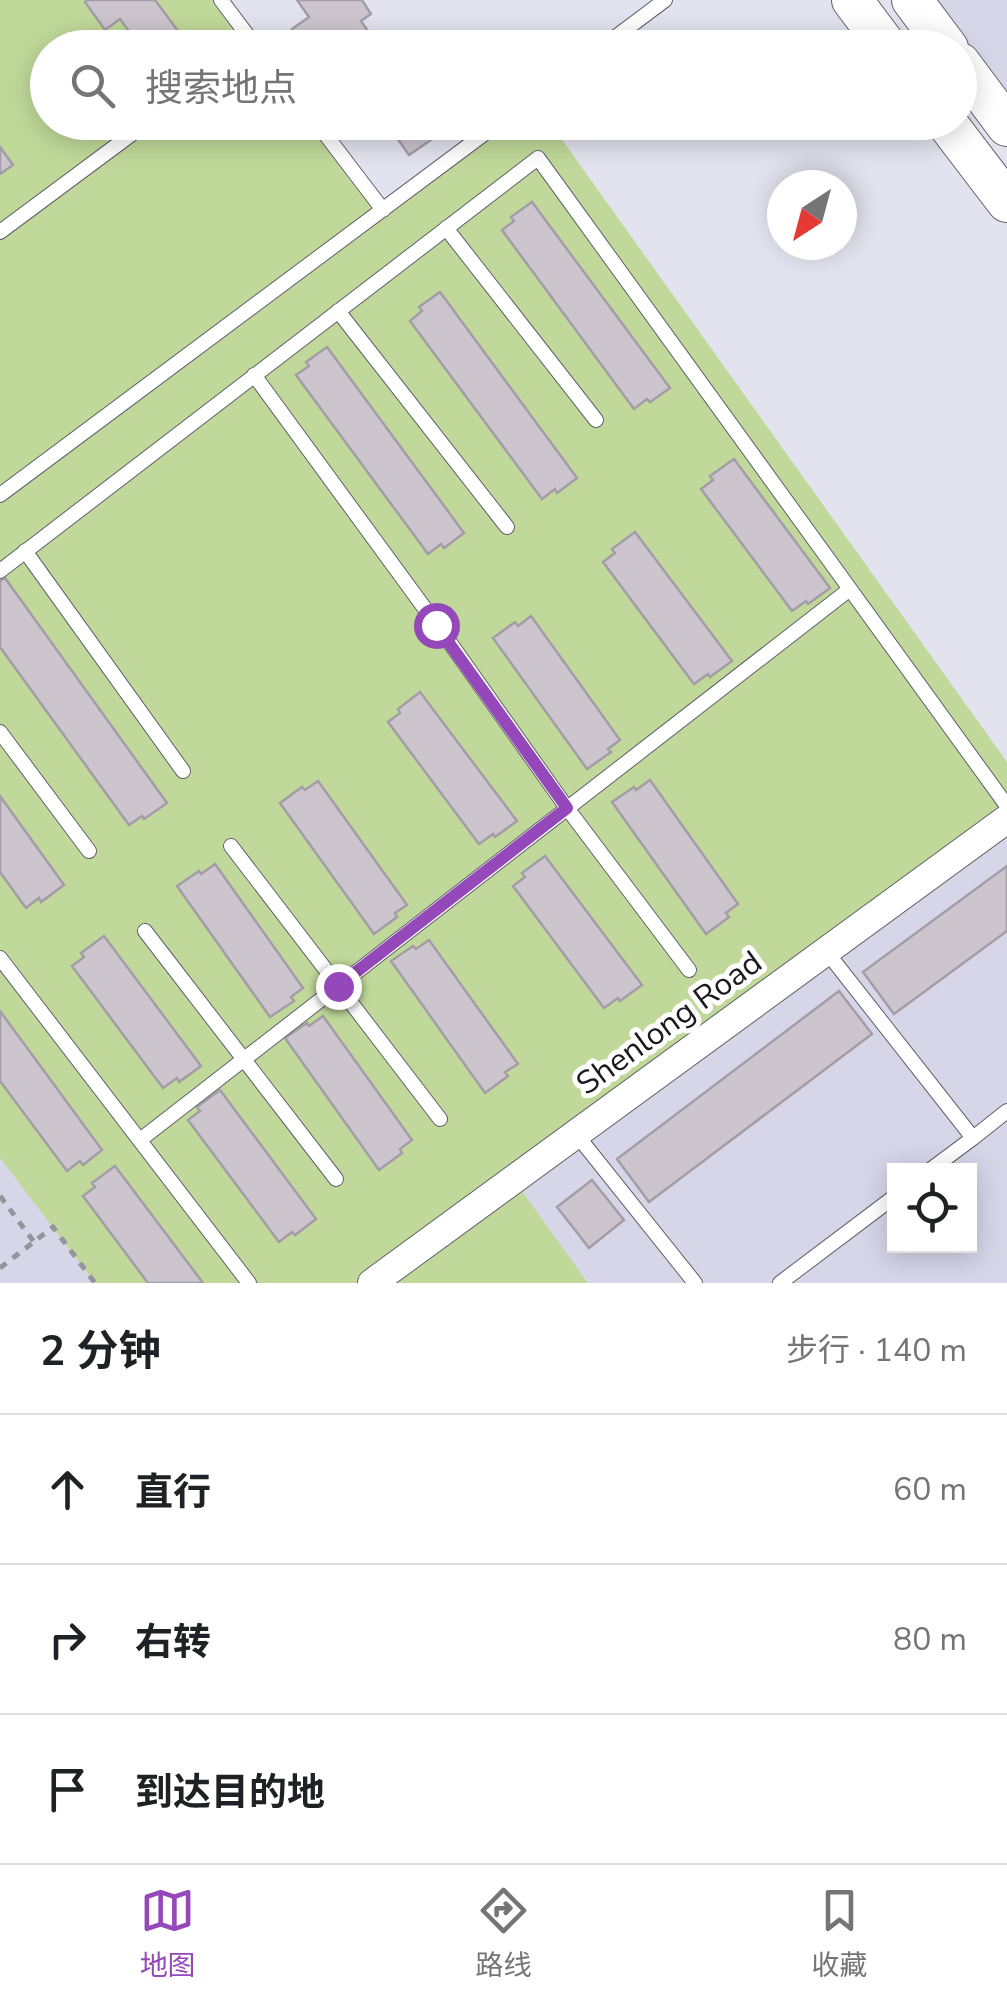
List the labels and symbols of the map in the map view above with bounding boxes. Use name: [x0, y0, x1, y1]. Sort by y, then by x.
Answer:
north arrow: [767, 170, 857, 260]
route start: [414, 603, 460, 649]
street label: Shenlong Road: [567, 941, 771, 1105]
route end: [316, 964, 362, 1010]

